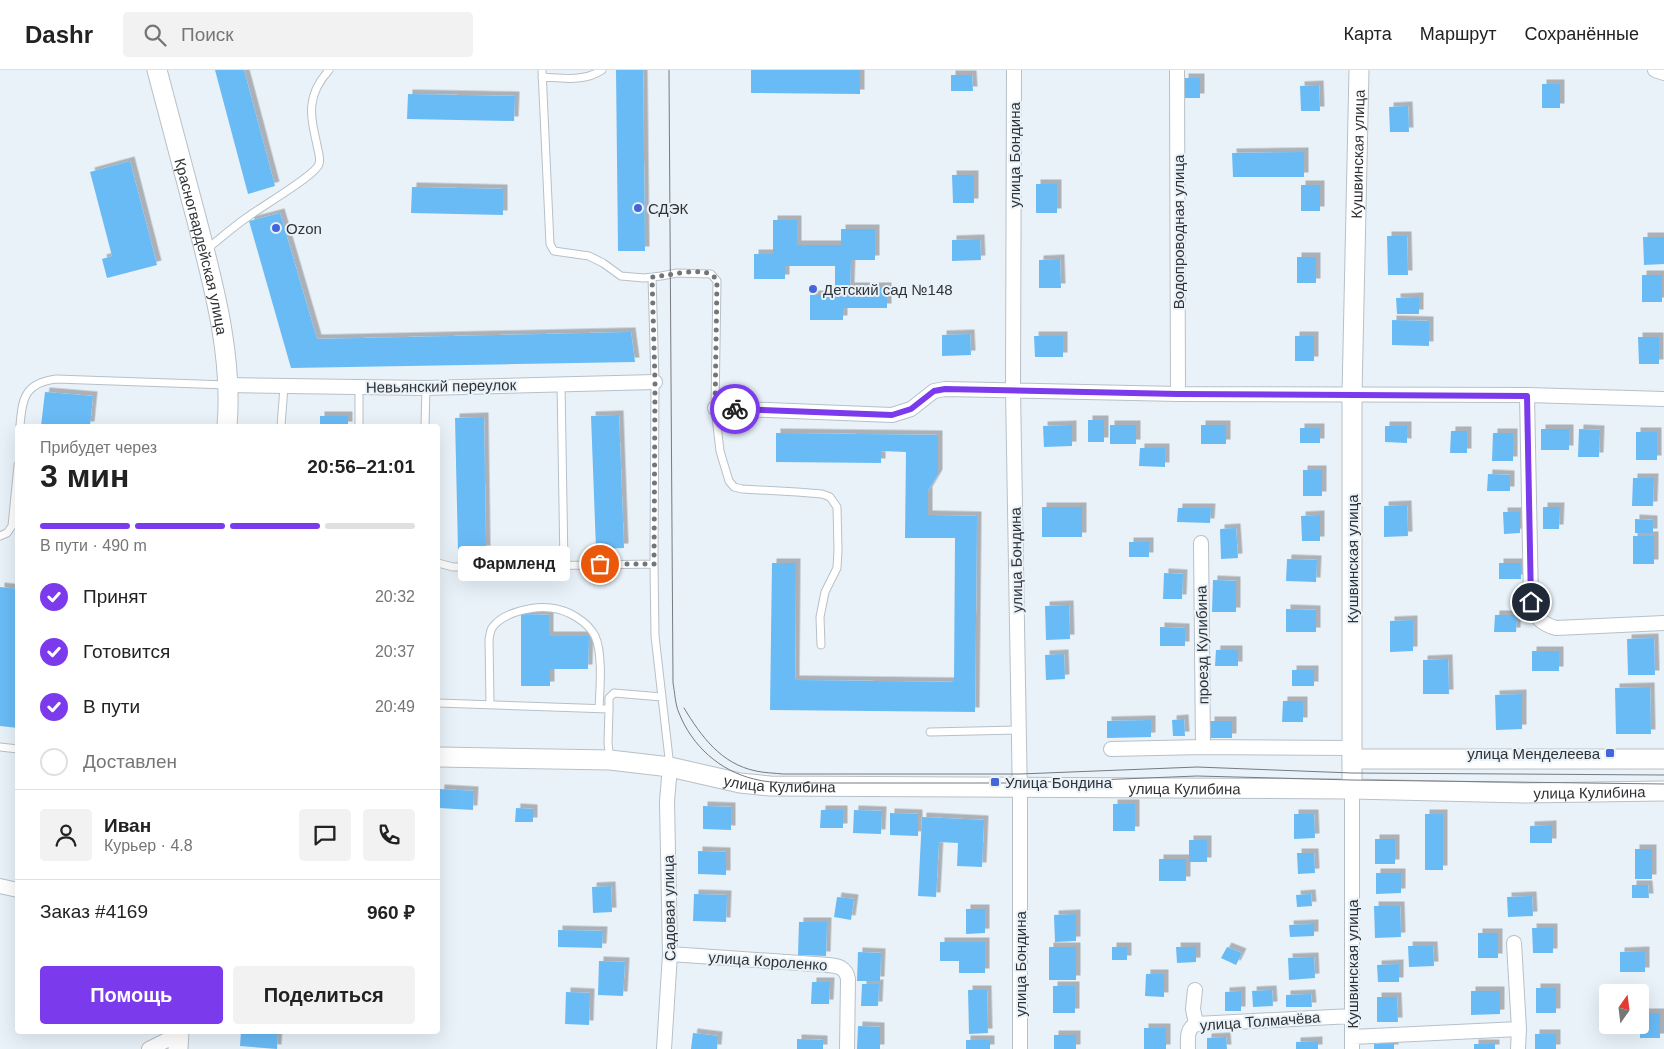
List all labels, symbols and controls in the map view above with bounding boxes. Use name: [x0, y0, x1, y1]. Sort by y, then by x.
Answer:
search box: [123, 12, 473, 57]
text: Dashr: [25, 21, 93, 48]
icon: search: [141, 21, 169, 49]
text: Поиск: [181, 24, 234, 45]
text: Карта: [1344, 24, 1392, 44]
text: Маршрут: [1420, 24, 1496, 44]
text: Сохранённые: [1524, 24, 1639, 44]
street label: Кушвинская улица: [1347, 89, 1367, 219]
street label: улица Бондина: [1006, 102, 1023, 208]
street label: Водопроводная улица: [1170, 154, 1187, 309]
street label: Красногвардейская улица: [172, 156, 231, 336]
place label: СДЭК: [648, 200, 688, 217]
marker: СДЭК: [632, 202, 644, 214]
place label: Ozon: [286, 220, 322, 237]
marker: Ozon: [270, 222, 282, 234]
place label: Детский сад №148: [823, 281, 953, 298]
marker: Детский сад №148: [807, 283, 819, 295]
street label: Невьянский переулок: [366, 376, 517, 396]
courier: [710, 384, 760, 434]
icon: bike: [721, 395, 749, 423]
text: Прибудет через: [40, 439, 157, 456]
text: 20:56–21:01: [307, 456, 415, 477]
text: 3 мин: [40, 458, 129, 494]
street label: Кушвинская улица: [1344, 494, 1361, 624]
street label: улица Бондина: [1007, 506, 1025, 613]
text: В пути · 490 m: [40, 537, 147, 554]
pin: [579, 543, 621, 585]
callout: Фармленд: [458, 546, 570, 582]
icon: bag: [586, 550, 614, 578]
text: Фармленд: [473, 555, 555, 572]
pin: [1510, 581, 1552, 623]
icon: check: [40, 583, 68, 611]
street label: проезд Кулибина: [1192, 585, 1212, 705]
text: Принят: [83, 586, 147, 607]
text: 20:32: [375, 588, 415, 605]
icon: home: [1517, 588, 1545, 616]
icon: check: [40, 638, 68, 666]
text: Готовится: [83, 641, 170, 662]
text: 20:37: [375, 643, 415, 660]
icon: check: [40, 693, 68, 721]
text: В пути: [83, 696, 140, 717]
text: 20:49: [375, 698, 415, 715]
place label: улица Менделеева: [1467, 745, 1601, 762]
marker: улица Менделеева: [1604, 747, 1616, 759]
text: Доставлен: [83, 751, 177, 772]
street label: улица Кулибина: [722, 771, 836, 795]
place label: Улица Бондина: [1005, 774, 1113, 791]
marker: Улица Бондина: [989, 776, 1001, 788]
street label: улица Кулибина: [1128, 779, 1241, 797]
street label: улица Кулибина: [1533, 783, 1646, 801]
button: person: [40, 809, 92, 861]
button: chat: [299, 809, 351, 861]
button: phone: [363, 809, 415, 861]
text: Иван: [104, 815, 151, 836]
text: Курьер · 4.8: [104, 837, 193, 854]
street label: Садовая улица: [660, 854, 678, 961]
street label: Кушвинская улица: [1344, 899, 1361, 1029]
text: Заказ #4169: [40, 901, 148, 922]
text: 960 ₽: [367, 902, 415, 923]
street label: улица Бондина: [1012, 911, 1029, 1017]
street label: улица Короленко: [708, 948, 828, 974]
button: Помощь: [40, 966, 223, 1024]
button: Поделиться: [233, 966, 415, 1024]
north arrow: [1599, 984, 1649, 1034]
map controls: [1599, 984, 1649, 1034]
street label: улица Толмачёва: [1199, 1008, 1321, 1034]

